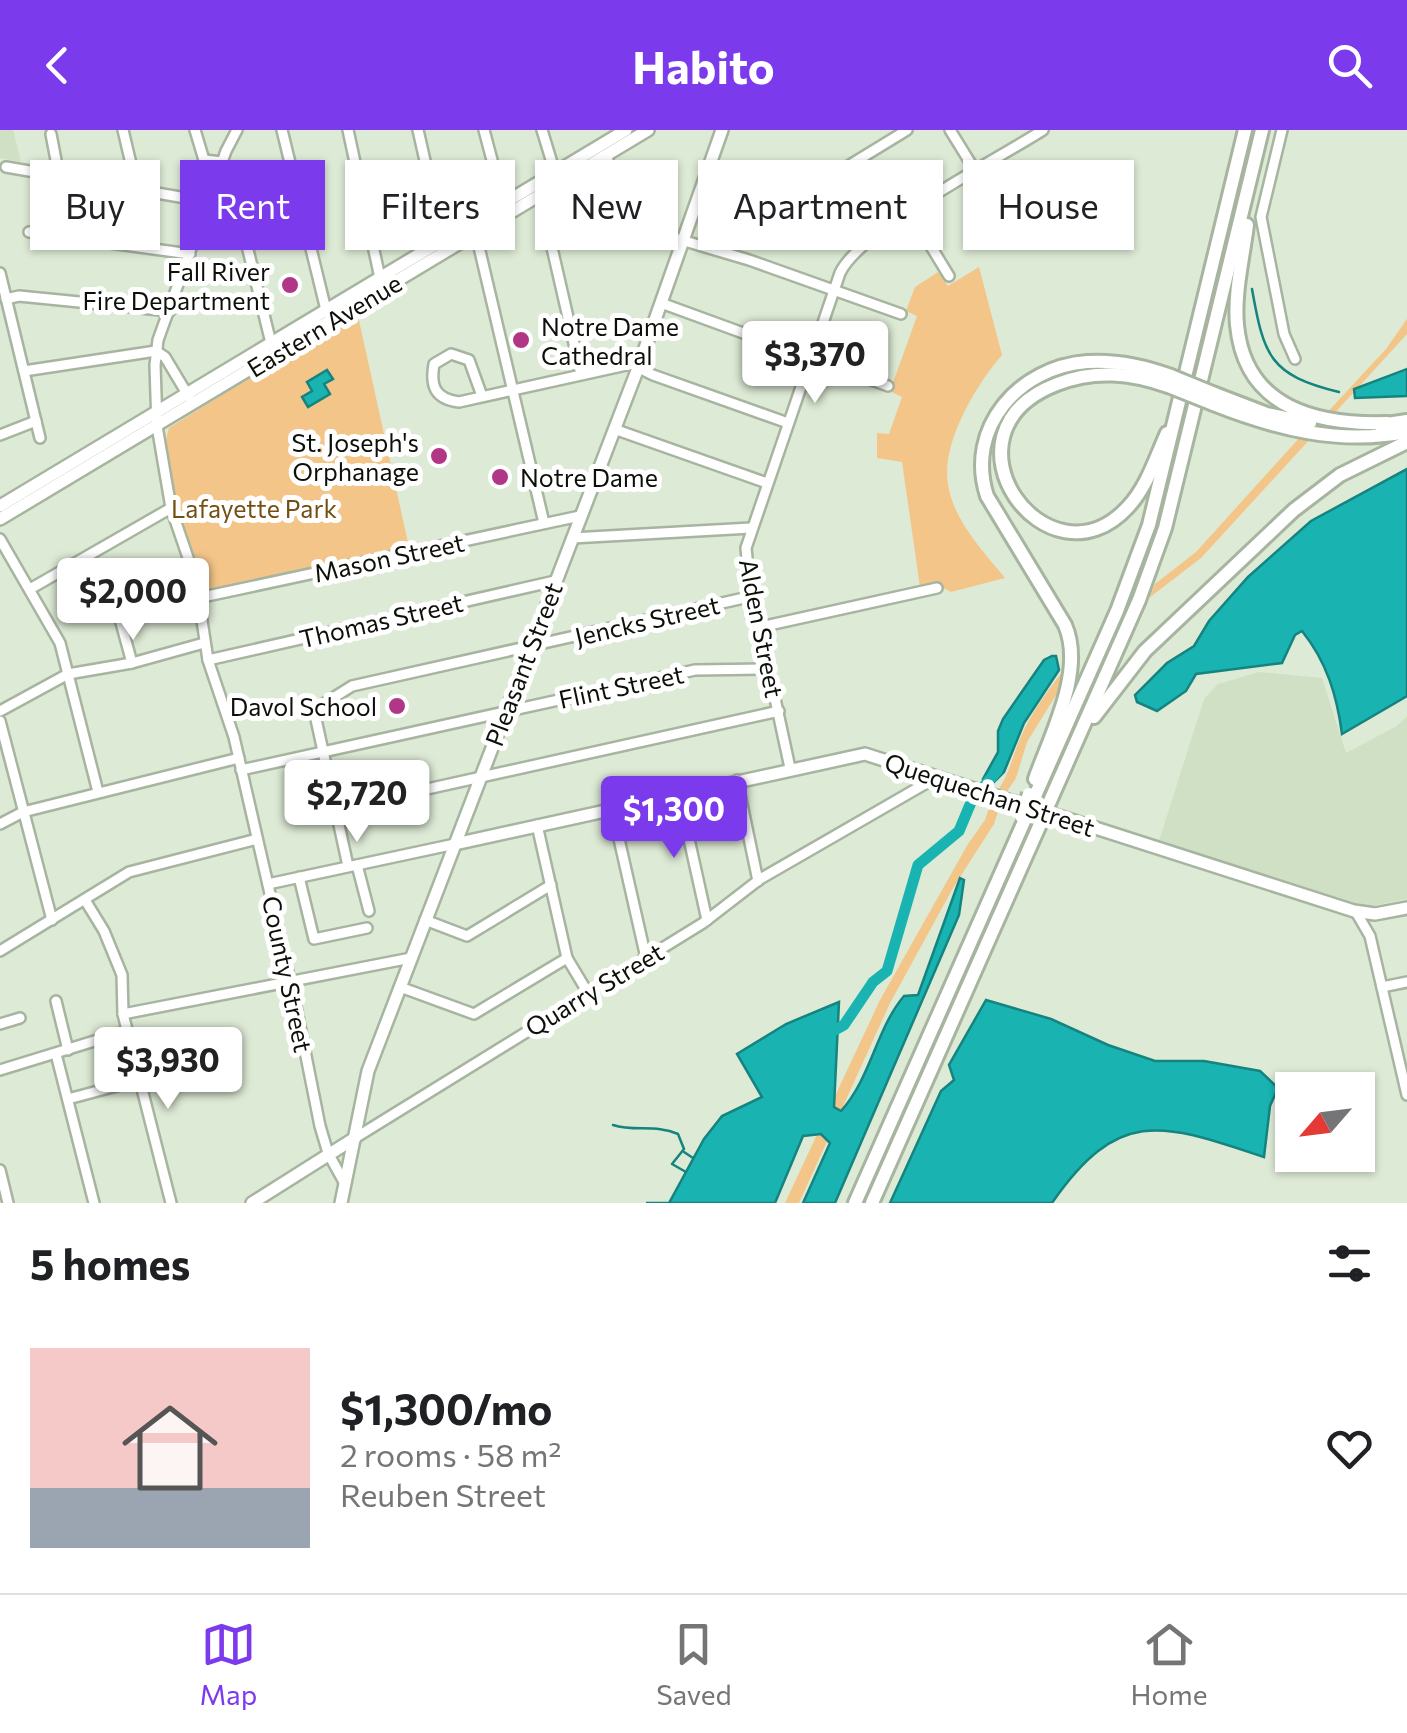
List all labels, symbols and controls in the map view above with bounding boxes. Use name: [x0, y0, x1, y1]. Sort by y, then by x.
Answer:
icon: back: [30, 38, 85, 93]
text: Habito: [632, 38, 775, 93]
icon: search: [1322, 38, 1377, 93]
chip: Buy: [30, 160, 160, 250]
chip: Rent: [180, 160, 325, 250]
chip: Filters: [345, 160, 515, 250]
chip: New: [535, 160, 678, 250]
chip: Apartment: [698, 160, 943, 250]
chip: House: [963, 160, 1134, 250]
place label: Fall River Fire Department: [82, 256, 270, 315]
street label: Eastern Avenue: [241, 267, 407, 383]
marker: Fall River Fire Department: [279, 274, 301, 296]
place label: Notre Dame Cathedral: [541, 311, 679, 370]
pin: $3,370: [734, 321, 896, 406]
marker: Notre Dame Cathedral: [510, 329, 532, 351]
text: $3,370: [764, 333, 866, 373]
place label: St. Joseph's Orphanage: [292, 427, 419, 486]
marker: St. Joseph's Orphanage: [428, 445, 450, 467]
place label: Notre Dame: [520, 462, 658, 492]
marker: Notre Dame: [489, 466, 511, 488]
park label: Lafayette Park: [171, 493, 337, 523]
street label: Mason Street: [311, 526, 467, 588]
street label: Alden Street: [734, 556, 790, 700]
pin: $2,000: [52, 558, 214, 643]
text: $2,000: [79, 570, 187, 610]
street label: Pleasant Street: [478, 578, 568, 750]
street label: Thomas Street: [296, 587, 466, 653]
street label: Jencks Street: [572, 589, 722, 651]
street label: Flint Street: [556, 658, 686, 714]
place label: Davol School: [230, 691, 377, 721]
marker: Davol School: [386, 695, 408, 717]
street label: Quequechan Street: [881, 746, 1099, 842]
pin: $2,720: [276, 760, 438, 845]
text: $2,720: [306, 772, 408, 812]
pin: $1,300: [593, 776, 755, 861]
text: $1,300: [623, 788, 725, 828]
street label: County Street: [257, 893, 319, 1055]
street label: Quarry Street: [519, 936, 669, 1042]
pin: $3,930: [87, 1027, 249, 1112]
text: $3,930: [116, 1039, 220, 1079]
north arrow: [1275, 1072, 1375, 1172]
map controls: [1275, 1072, 1375, 1172]
icon: filters: [1322, 1236, 1377, 1291]
text: 5 homes: [30, 1237, 190, 1289]
text: $1,300/mo: [340, 1382, 552, 1434]
icon: home: [110, 1388, 230, 1508]
icon: heart: [1322, 1421, 1377, 1476]
text: 2 rooms · 58 m²: [340, 1434, 561, 1474]
text: Reuben Street: [340, 1474, 546, 1514]
tab: Map: [199, 1617, 257, 1711]
tab: Saved: [656, 1617, 732, 1711]
tab: Home: [1131, 1617, 1208, 1711]

